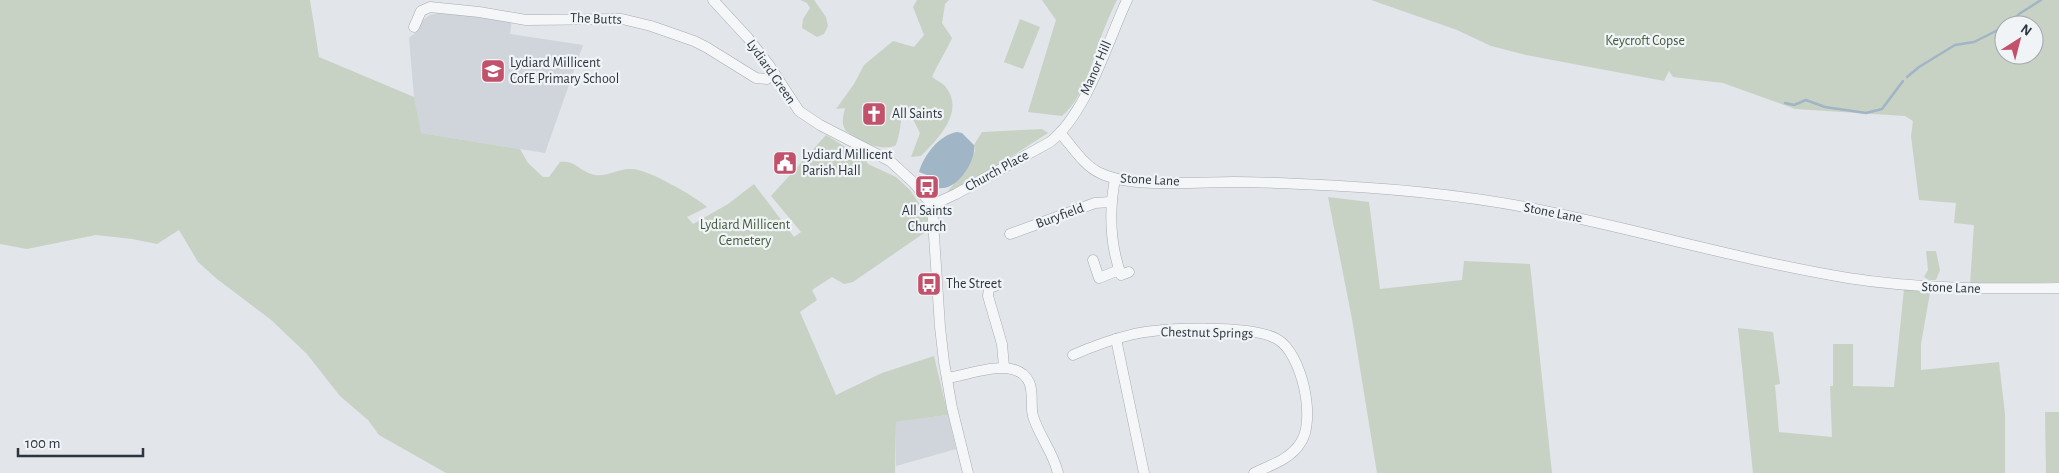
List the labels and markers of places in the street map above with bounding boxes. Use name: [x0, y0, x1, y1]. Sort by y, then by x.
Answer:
place label: Lydiard Millicent CofE Primary School: [510, 56, 619, 86]
school or university icon: Lydiard Millicent CofE Primary School: [480, 58, 506, 84]
church icon: All Saints: [861, 101, 887, 127]
place label: All Saints: [892, 107, 942, 121]
place label: Lydiard Millicent Parish Hall: [802, 148, 893, 178]
public building icon: Lydiard Millicent Parish Hall: [772, 150, 798, 176]
bus stop icon: All Saints Church: [914, 174, 940, 200]
place label: All Saints Church: [902, 204, 952, 234]
bus stop icon: The Street: [916, 271, 942, 297]
place label: The Street: [946, 277, 1002, 291]

